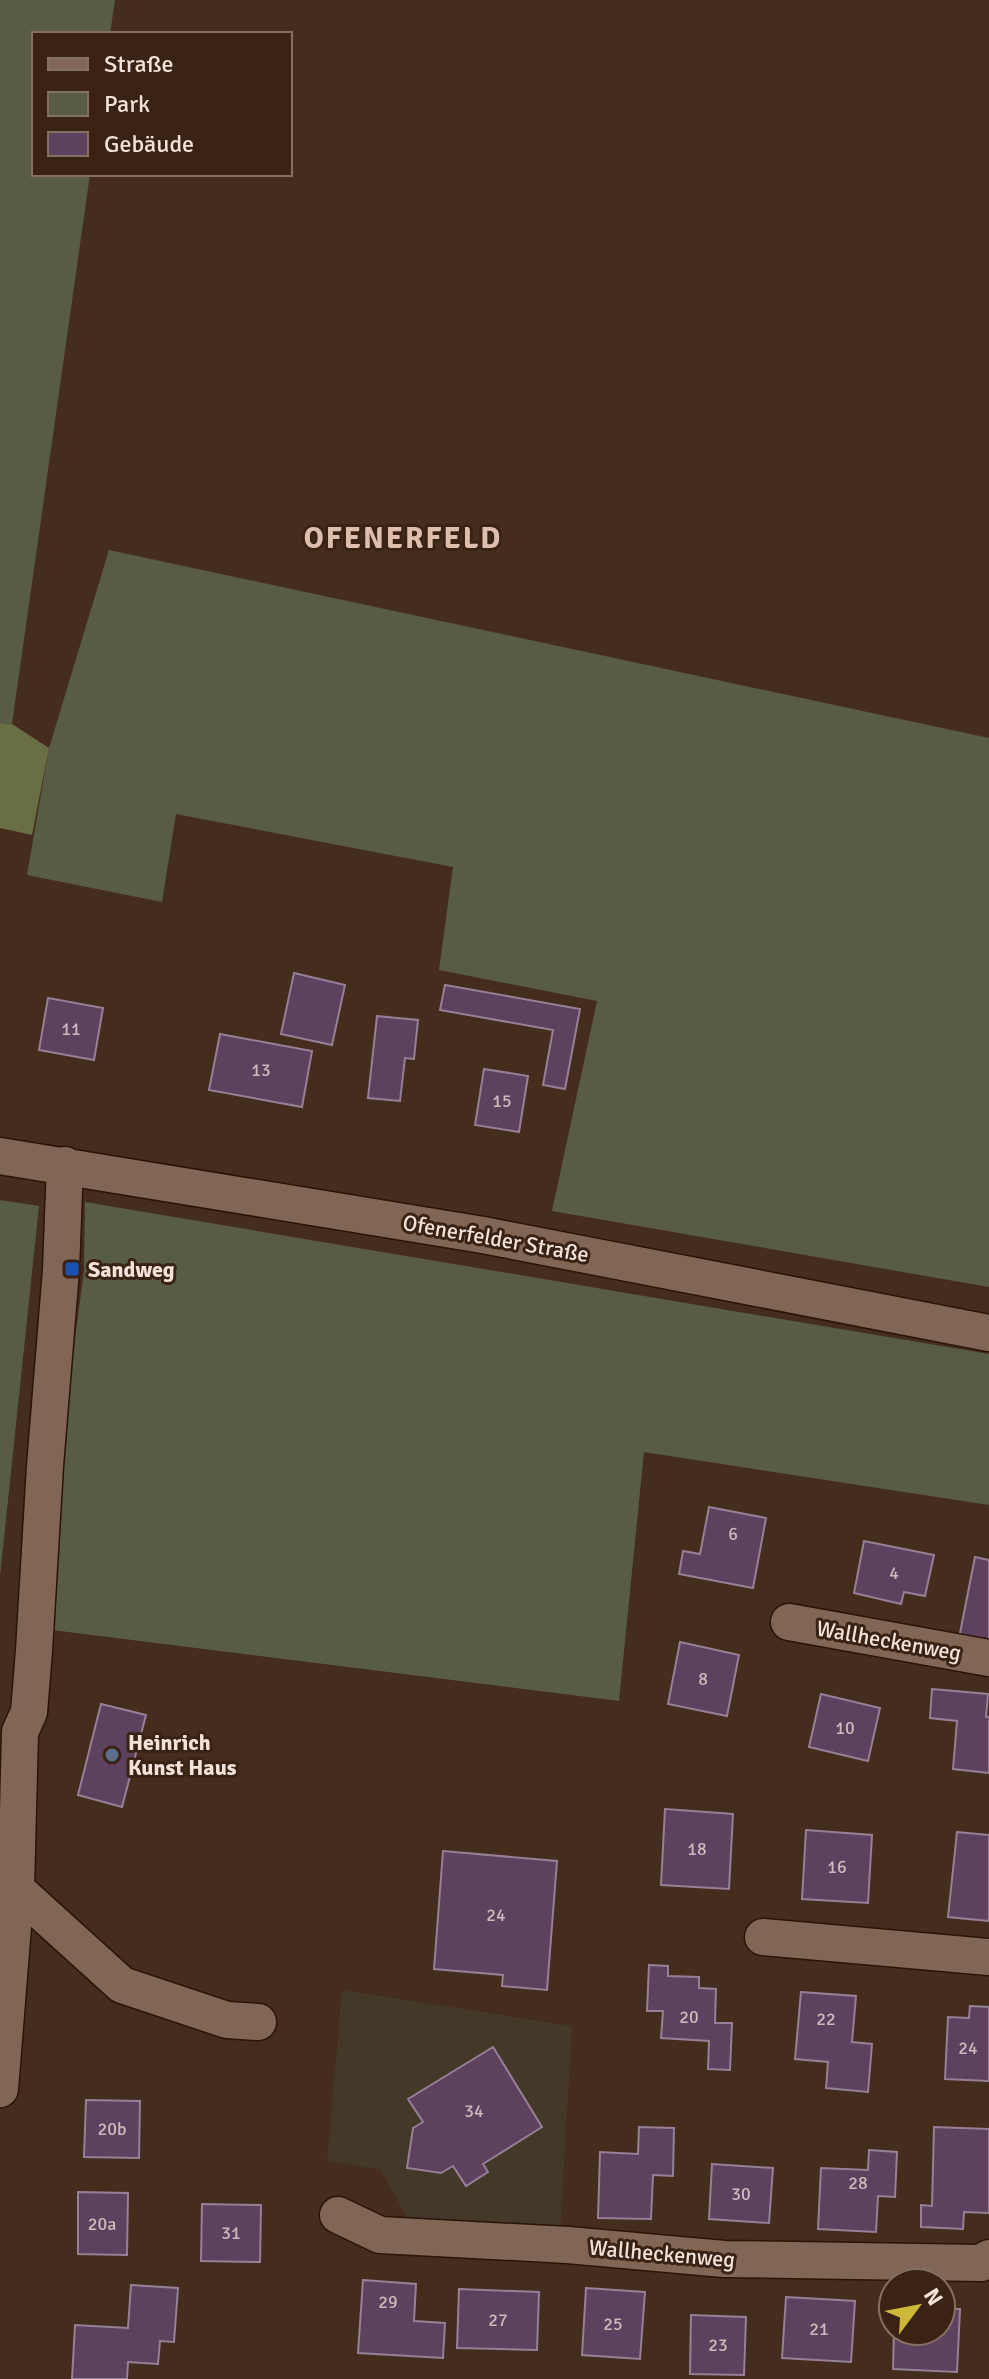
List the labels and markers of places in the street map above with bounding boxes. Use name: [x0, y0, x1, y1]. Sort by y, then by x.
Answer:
place label: Sandweg: [88, 1256, 175, 1283]
marker: Sandweg: [63, 1260, 81, 1278]
place label: Heinrich Kunst Haus: [128, 1729, 237, 1781]
marker: Heinrich Kunst Haus: [103, 1746, 121, 1764]

